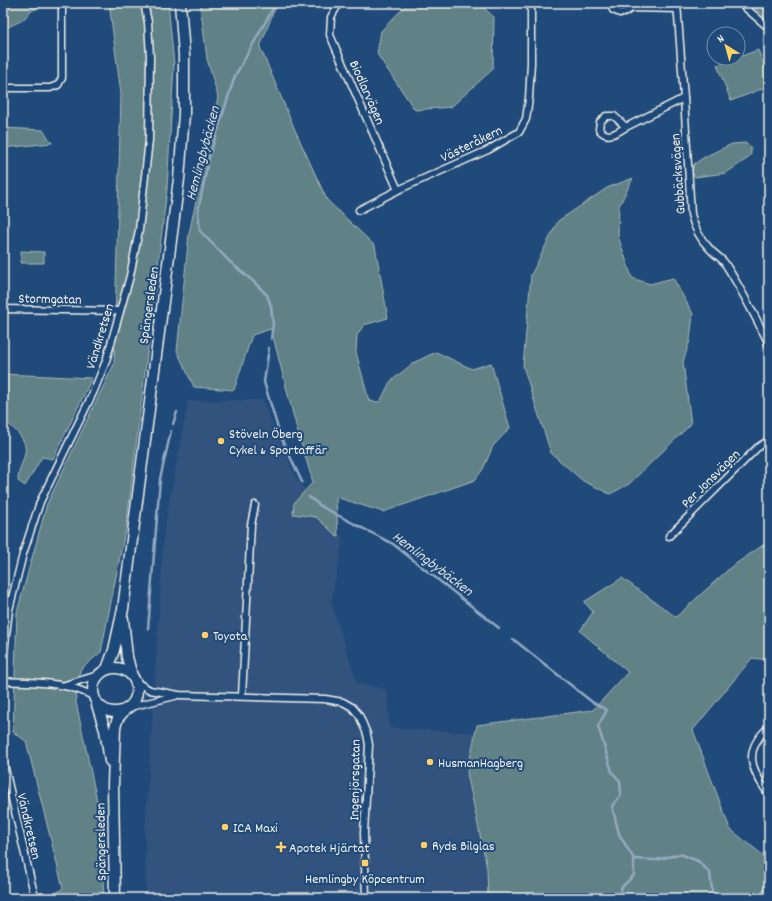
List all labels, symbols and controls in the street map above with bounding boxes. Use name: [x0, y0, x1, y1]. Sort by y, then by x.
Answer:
north arrow: [706, 26, 746, 66]
text: N: [714, 31, 729, 48]
street label: Biodlarvägen: [343, 57, 389, 128]
water label: Hemlingbybäcken: [181, 103, 227, 203]
street label: Västeråkern: [438, 121, 506, 168]
street label: Gubbäcksvägen: [666, 133, 692, 215]
street label: Spängersleden: [135, 265, 165, 345]
street label: Stormgatan: [18, 289, 82, 311]
street label: Vändkretsen: [81, 301, 120, 372]
place label: Stöveln Öberg Cykel & Sportaffär: [229, 425, 328, 461]
marker: Stöveln Öberg Cykel & Sportaffär: [216, 436, 226, 446]
street label: Per Jonsvägen: [677, 445, 745, 513]
water label: Hemlingbybäcken: [387, 527, 478, 603]
place label: Toyota: [213, 627, 248, 647]
marker: Toyota: [200, 630, 210, 640]
street label: Ingenjörsgatan: [345, 739, 367, 821]
place label: HusmanHagberg: [438, 754, 523, 774]
marker: HusmanHagberg: [425, 757, 435, 767]
street label: Vändkretsen: [11, 791, 45, 862]
street label: Spängersleden: [91, 803, 113, 881]
place label: ICA Maxi: [233, 819, 278, 839]
marker: ICA Maxi: [220, 822, 230, 832]
place label: Ryds Bilglas: [432, 837, 495, 857]
place label: Apotek Hjärtat: [289, 839, 370, 859]
marker: Ryds Bilglas: [419, 840, 429, 850]
marker: Apotek Hjärtat: [276, 842, 286, 852]
marker: Hemlingby Köpcentrum: [360, 858, 370, 868]
place label: Hemlingby Köpcentrum: [305, 870, 425, 890]

